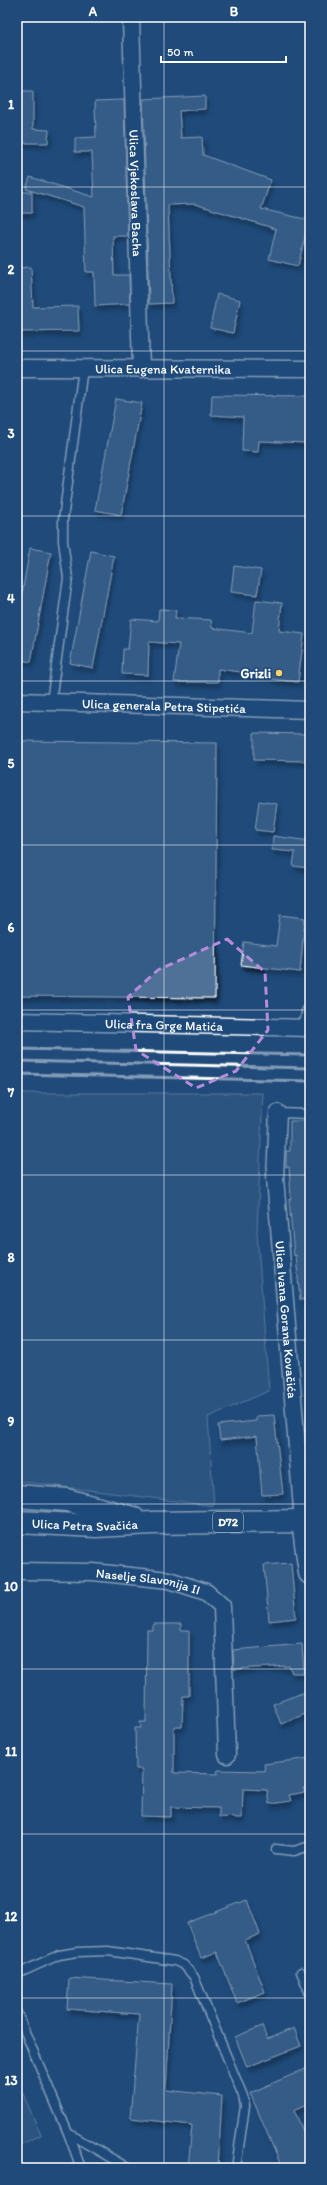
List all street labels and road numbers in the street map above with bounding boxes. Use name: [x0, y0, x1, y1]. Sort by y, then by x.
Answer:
street label: Ulica Vjekoslava Bacha: [127, 129, 145, 257]
street label: Ulica Eugena Kvaternika: [95, 361, 231, 376]
street label: Ulica generala Petra Stipetića: [82, 695, 246, 716]
street label: Ulica fra Grge Matića: [105, 1016, 224, 1033]
street label: Ulica Ivana Gorana Kovačića: [273, 1240, 301, 1399]
road number: D72: [213, 1512, 243, 1532]
street label: Ulica Petra Svačića: [31, 1515, 139, 1533]
street label: Naselje Slavonija II: [95, 1565, 202, 1597]

